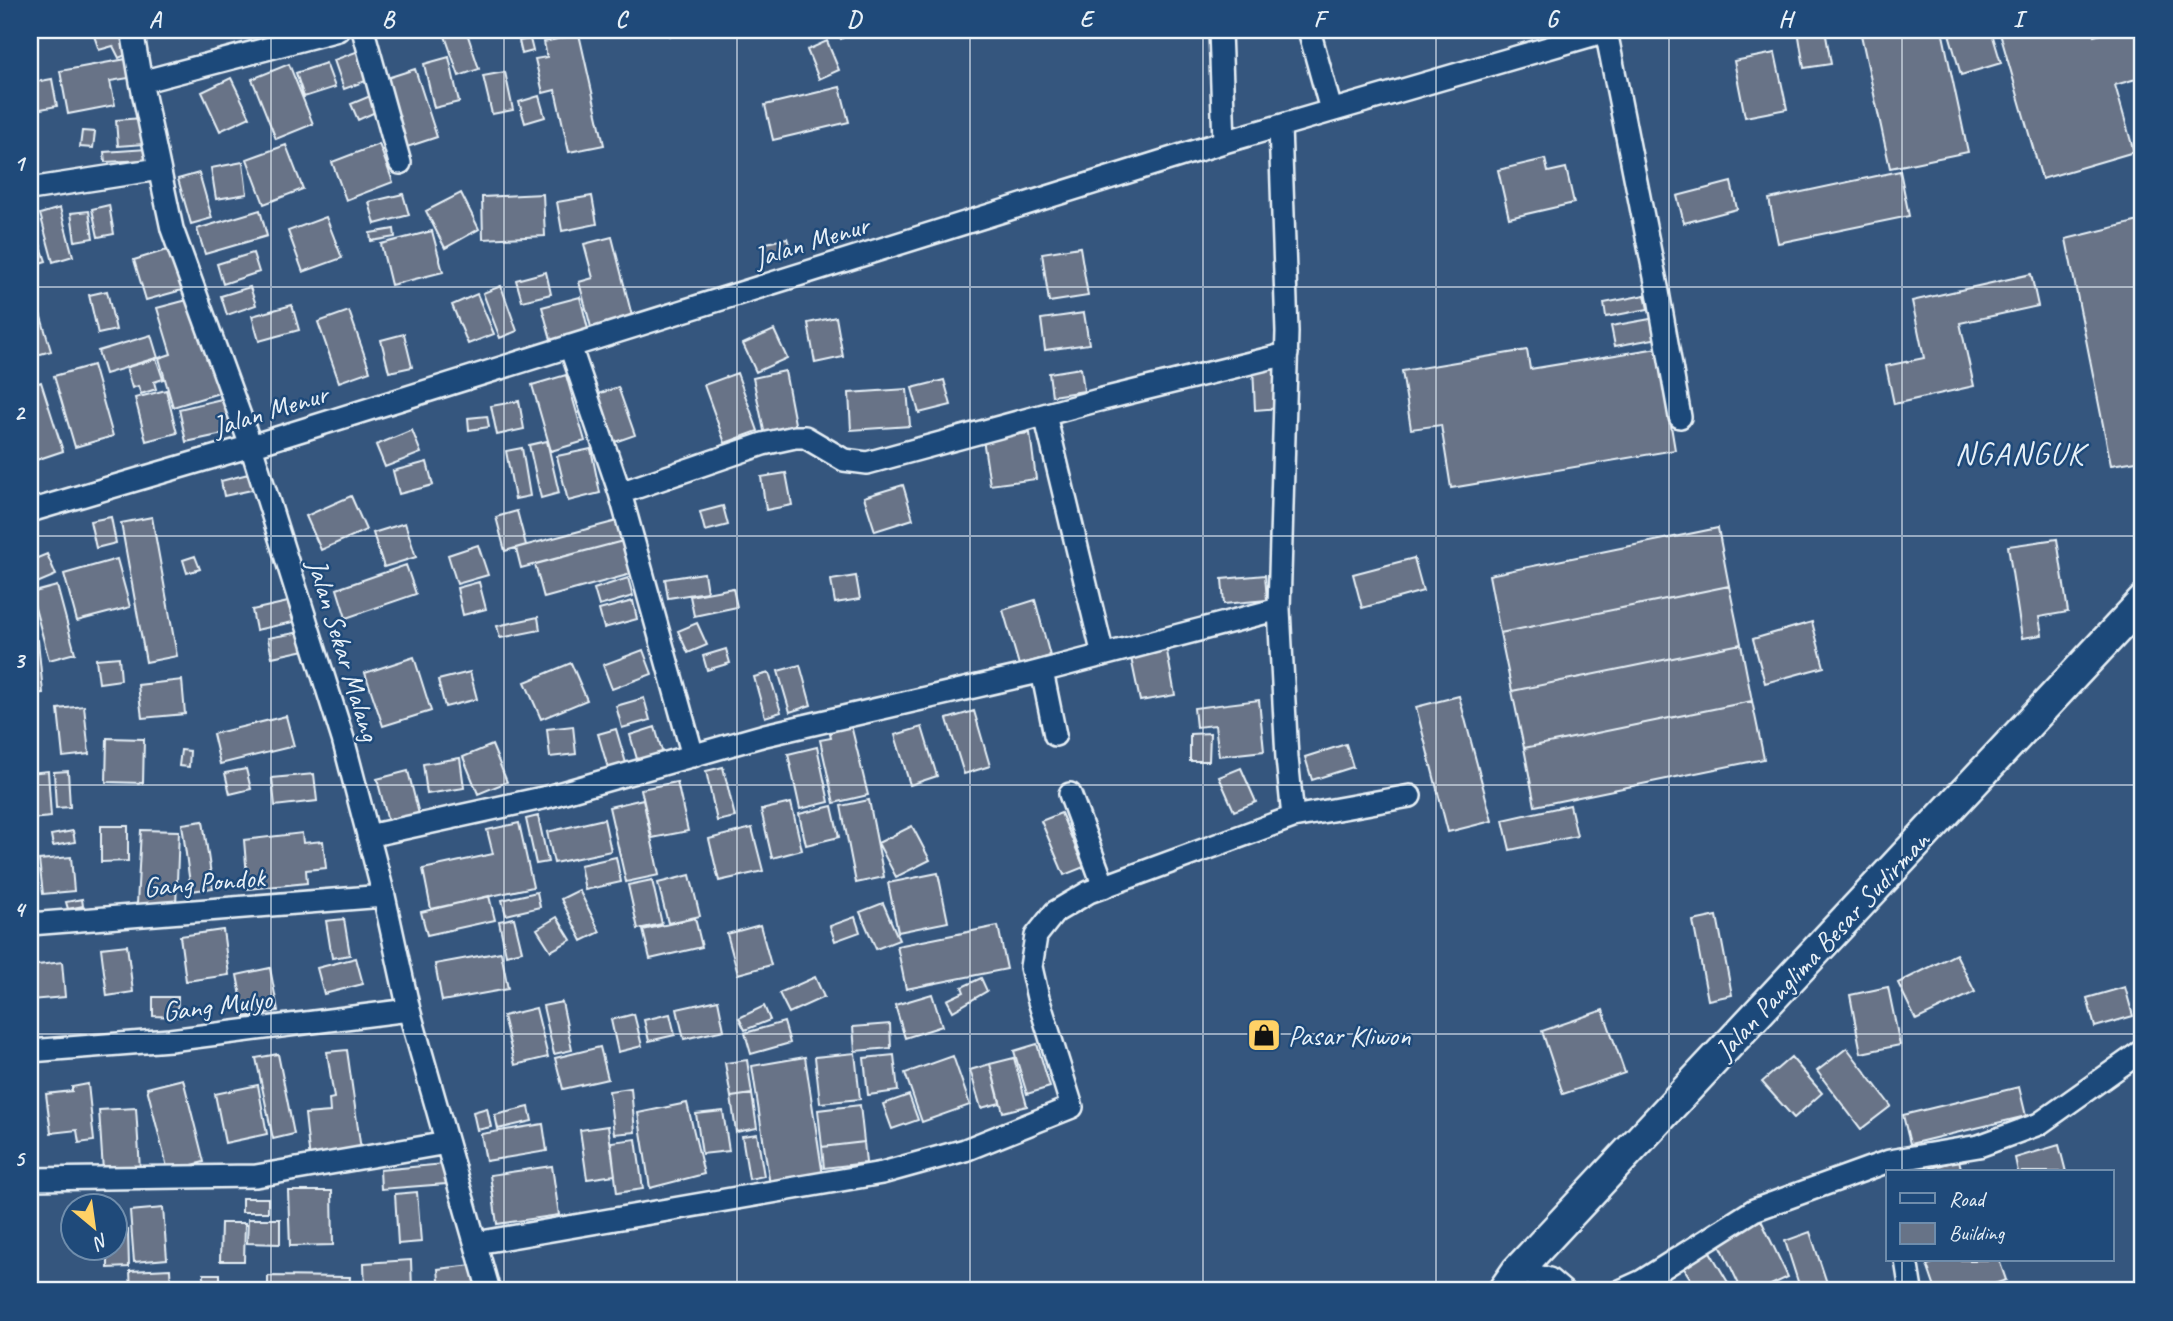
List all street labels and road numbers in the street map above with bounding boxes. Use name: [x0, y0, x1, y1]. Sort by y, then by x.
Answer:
street label: Jalan Menur: [747, 206, 875, 276]
street label: Jalan Menur: [206, 375, 334, 445]
street label: Jalan Sekar Malang: [299, 553, 389, 746]
street label: Jalan Panglima Besar Sudirman: [1706, 822, 1938, 1068]
street label: Gang Pondok: [142, 859, 268, 905]
street label: Gang Mulyo: [160, 981, 276, 1029]

